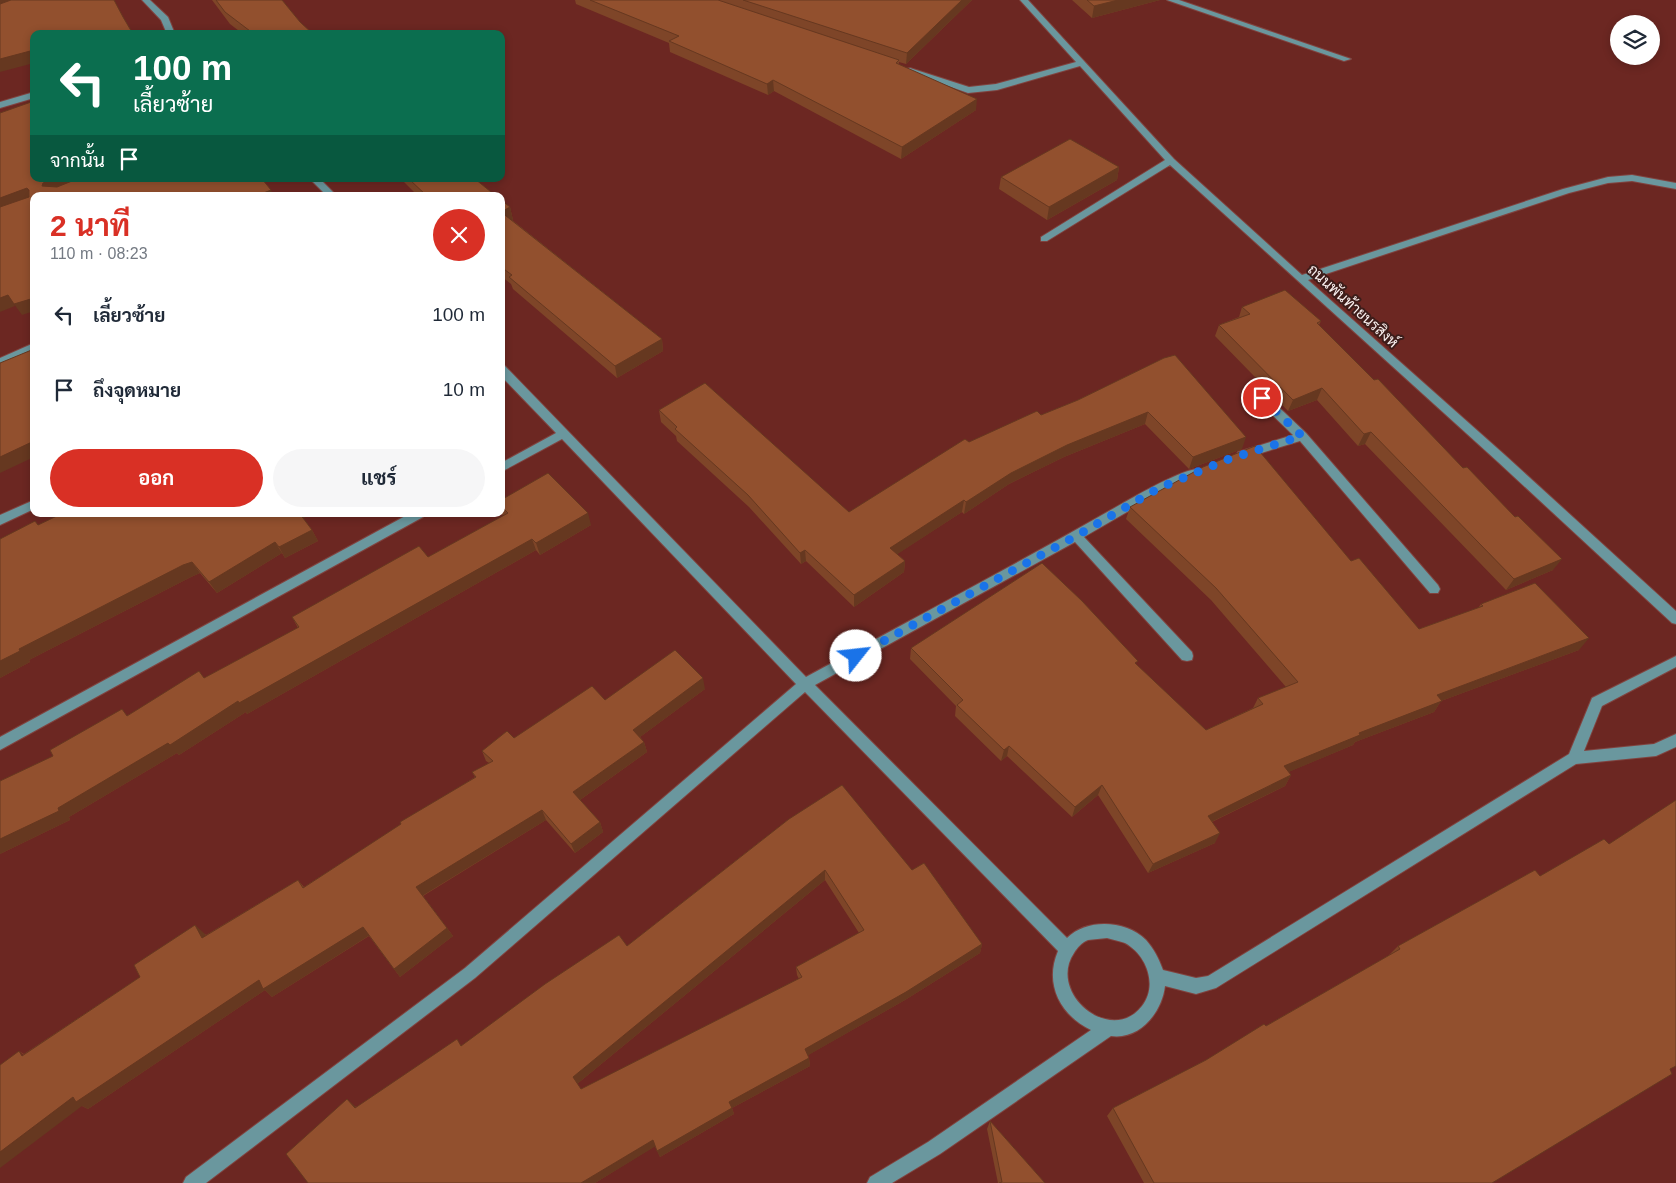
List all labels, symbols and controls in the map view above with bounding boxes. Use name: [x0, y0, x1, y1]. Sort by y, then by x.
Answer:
map controls: [1610, 15, 1660, 65]
button: layers: [1610, 15, 1660, 65]
text: 100 m: [133, 48, 232, 87]
icon: left: [50, 50, 115, 115]
text: เลี้ยวซ้าย: [133, 92, 213, 117]
icon: arrive: [115, 145, 143, 173]
text: จากนั้น: [50, 150, 105, 171]
text: 2 นาที: [50, 209, 130, 242]
button: close: [433, 209, 485, 261]
text: 110 m · 08:23: [50, 245, 148, 262]
street label: ถนนพันท้ายนรสิงห์: [1305, 260, 1403, 351]
icon: left: [50, 301, 78, 329]
text: 100 m: [432, 304, 485, 325]
text: เลี้ยวซ้าย: [93, 305, 165, 326]
icon: arrive: [50, 376, 78, 404]
pin: [1241, 377, 1283, 419]
text: 10 m: [443, 379, 485, 400]
text: ถึงจุดหมาย: [93, 380, 181, 401]
icon: arrive: [1248, 384, 1276, 412]
button: ออก: [50, 449, 263, 507]
button: แชร์: [273, 449, 485, 507]
position arrow: [829, 629, 881, 681]

